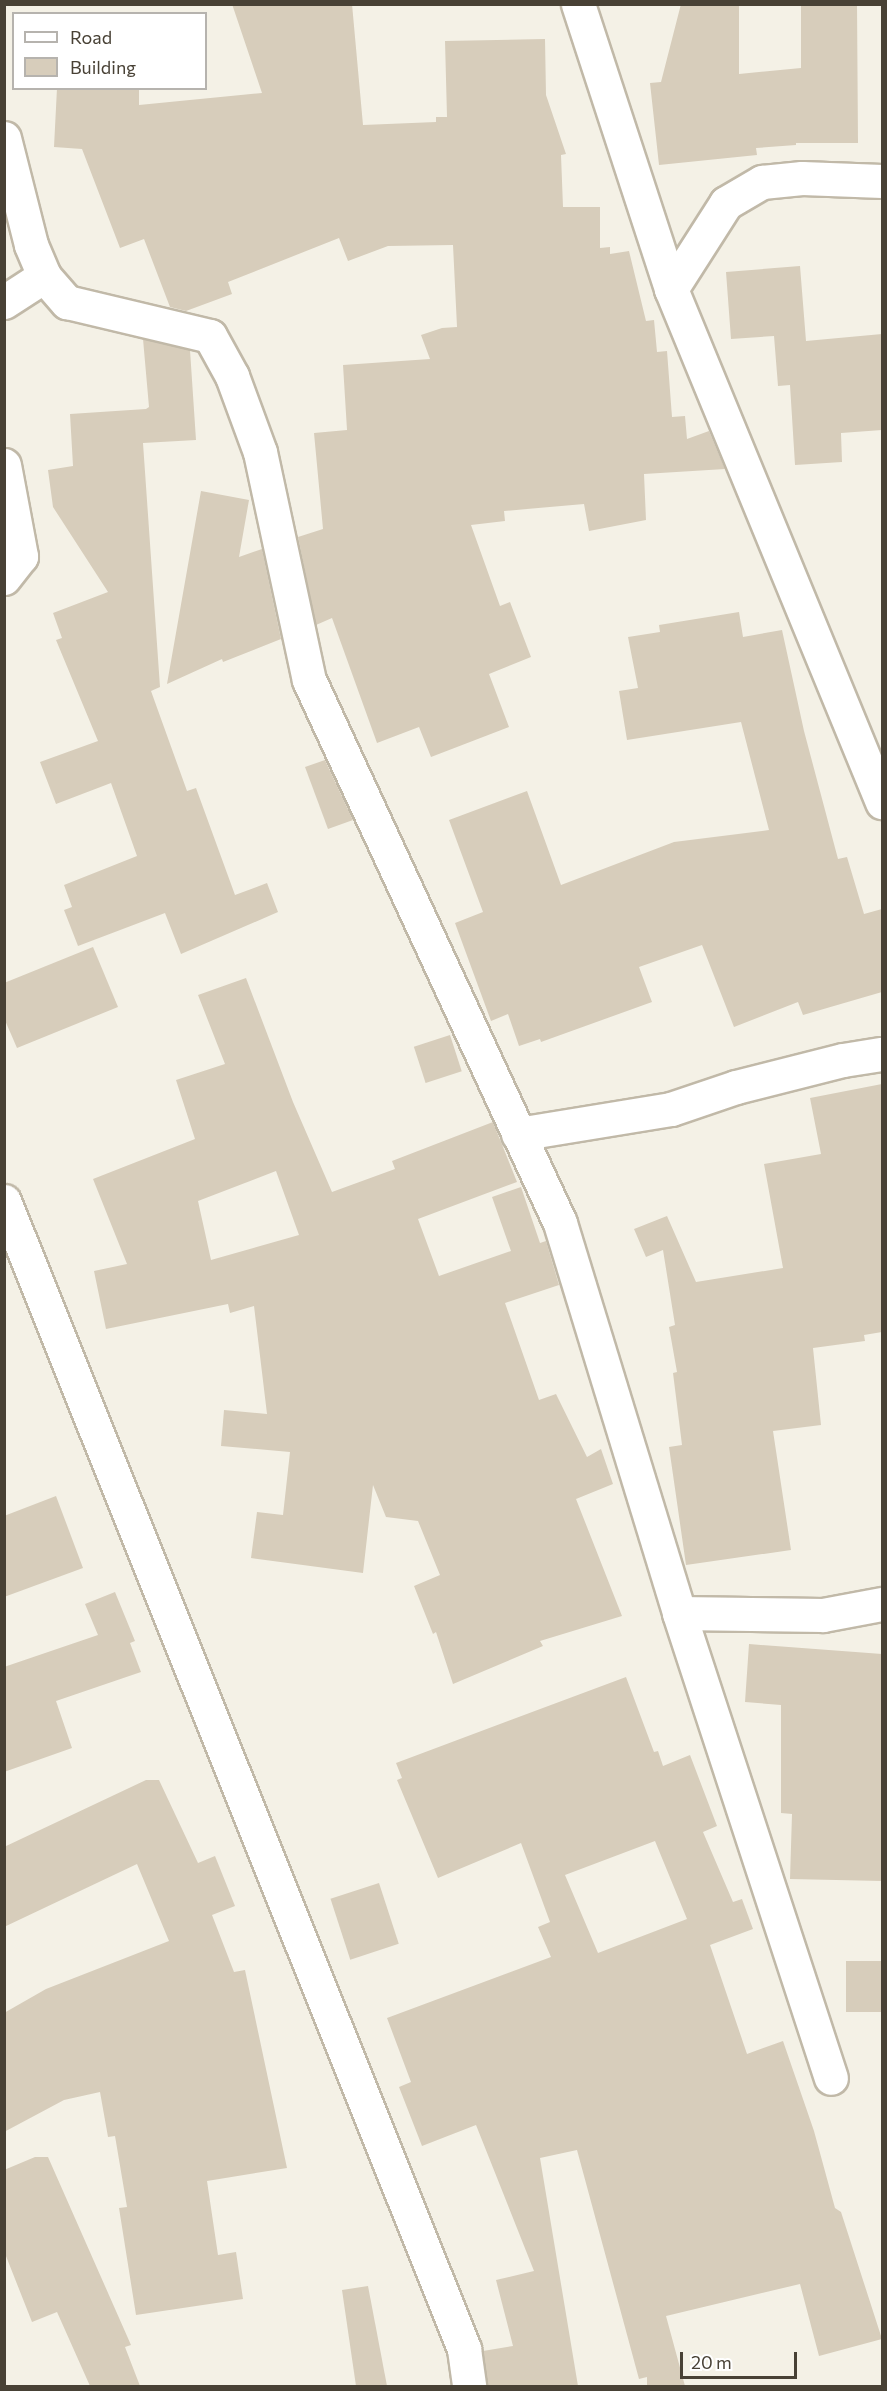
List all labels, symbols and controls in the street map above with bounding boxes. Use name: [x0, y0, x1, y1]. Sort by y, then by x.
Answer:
legend: [12, 12, 207, 90]
text: Road: [70, 26, 112, 48]
text: Building: [70, 56, 136, 78]
scale bar: [683, 2340, 800, 2378]
text: 20 m: [691, 2351, 732, 2373]

